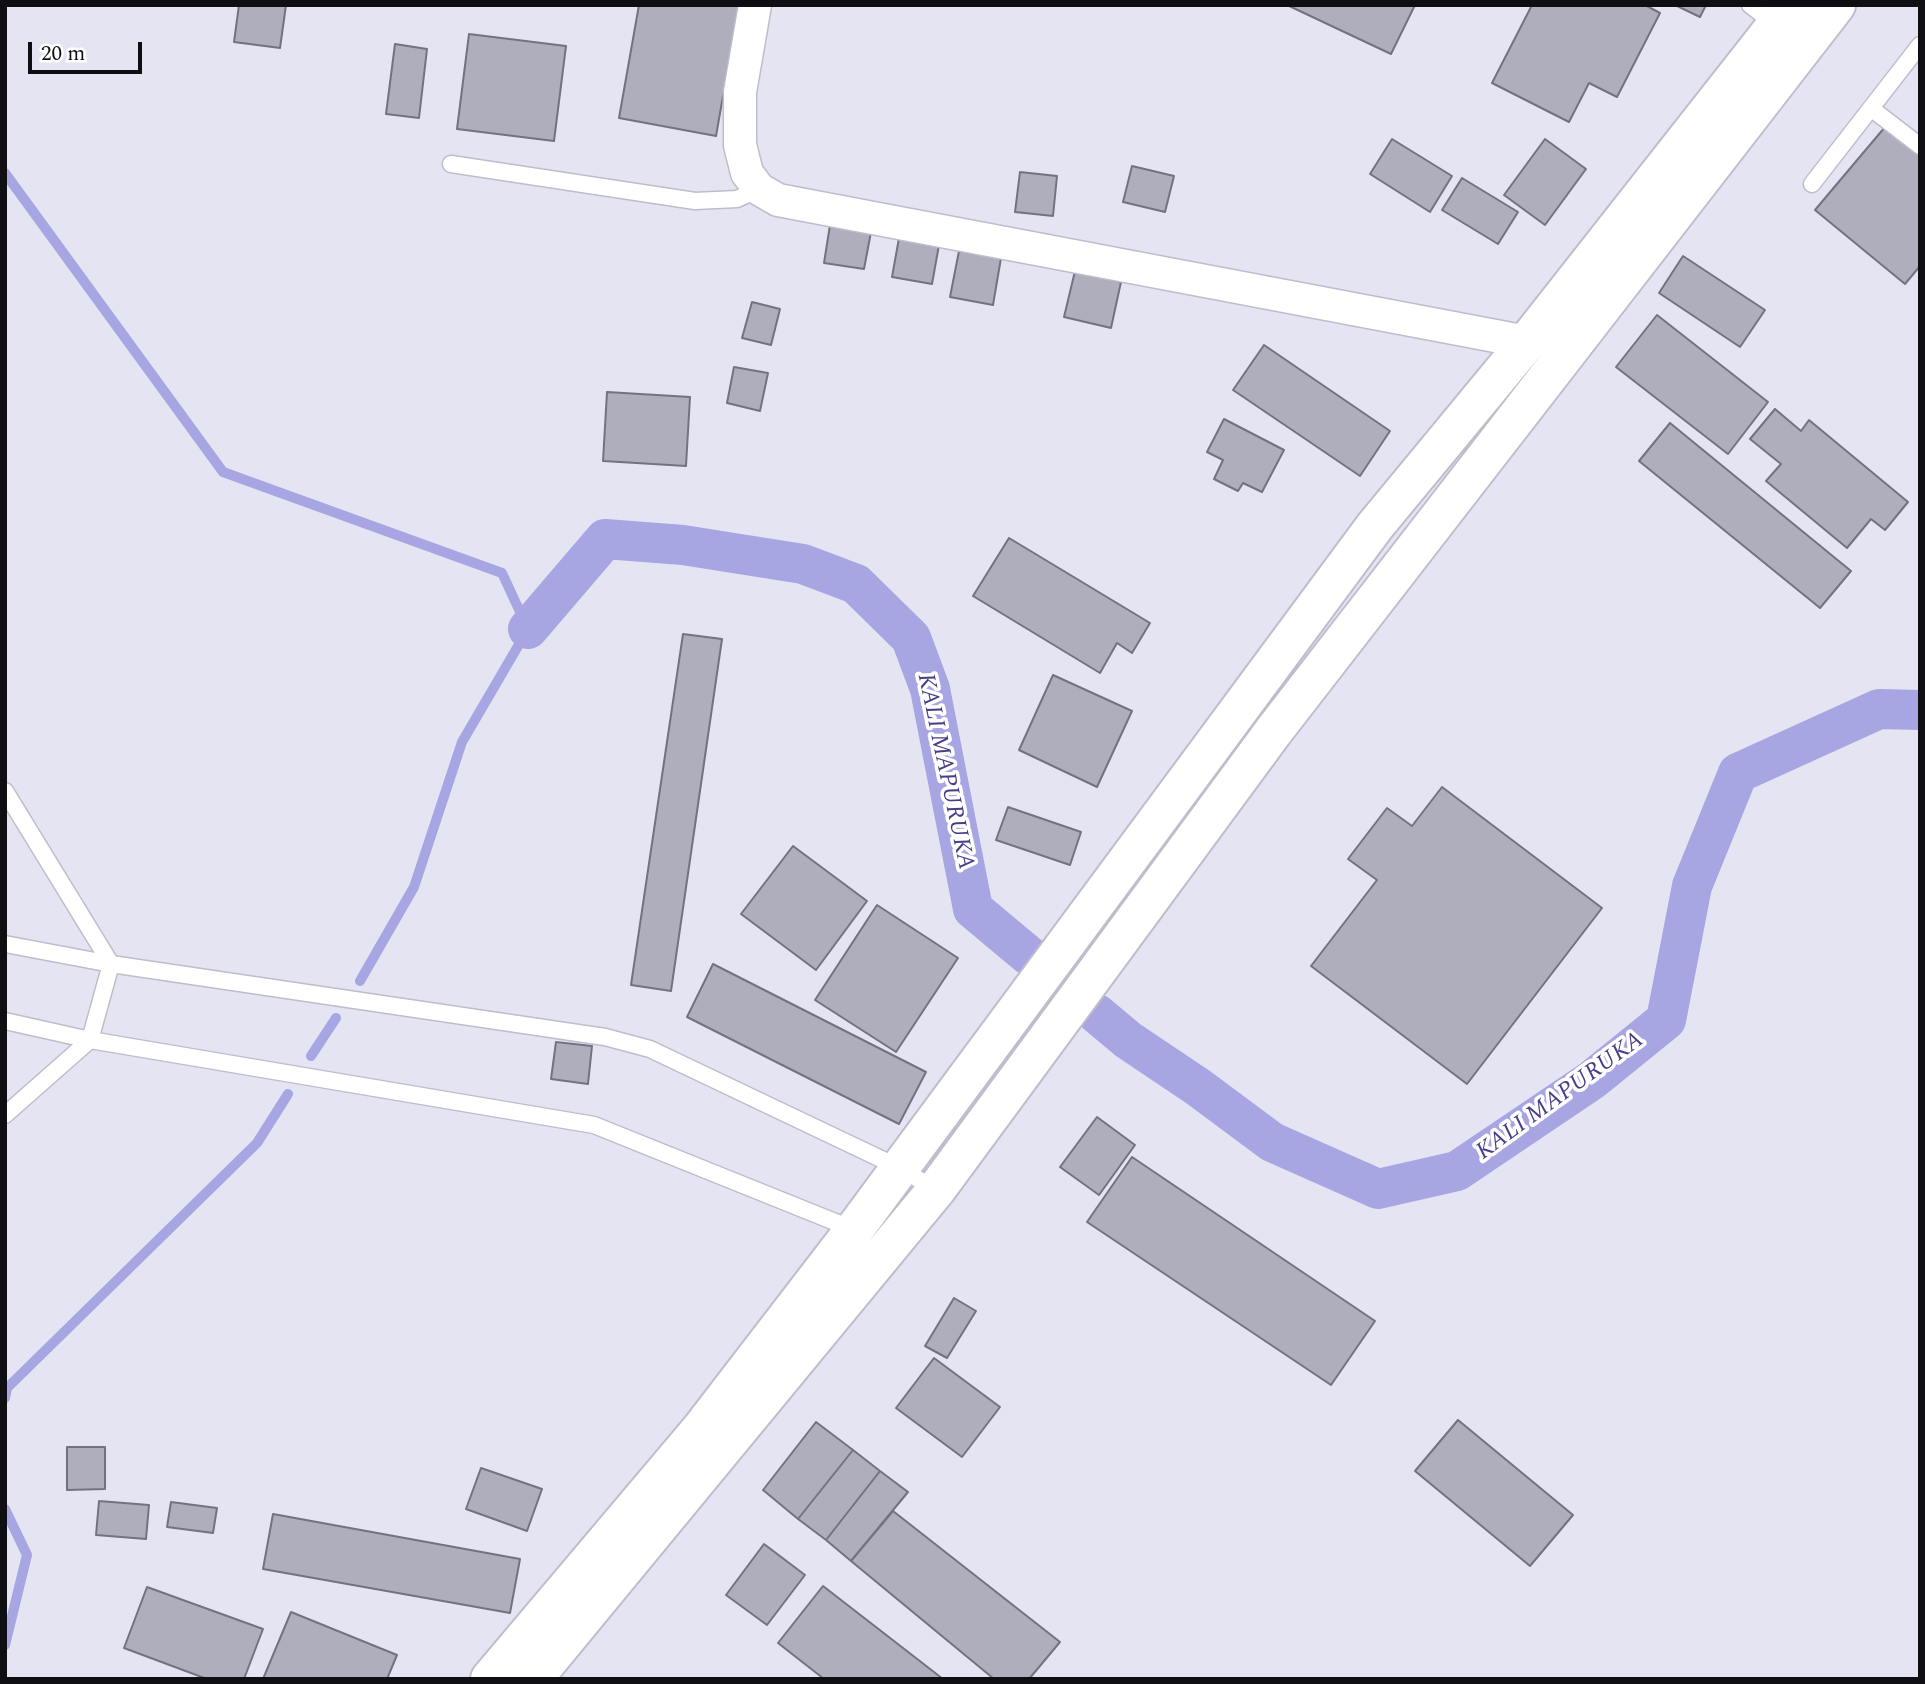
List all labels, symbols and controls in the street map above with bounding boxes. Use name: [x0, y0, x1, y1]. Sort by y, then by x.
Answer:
scale bar: [32, 28, 145, 72]
text: 20 m: [41, 38, 85, 70]
water label: KALI MAPURUKA: [909, 671, 979, 873]
water label: KALI MAPURUKA: [1471, 1026, 1651, 1168]

